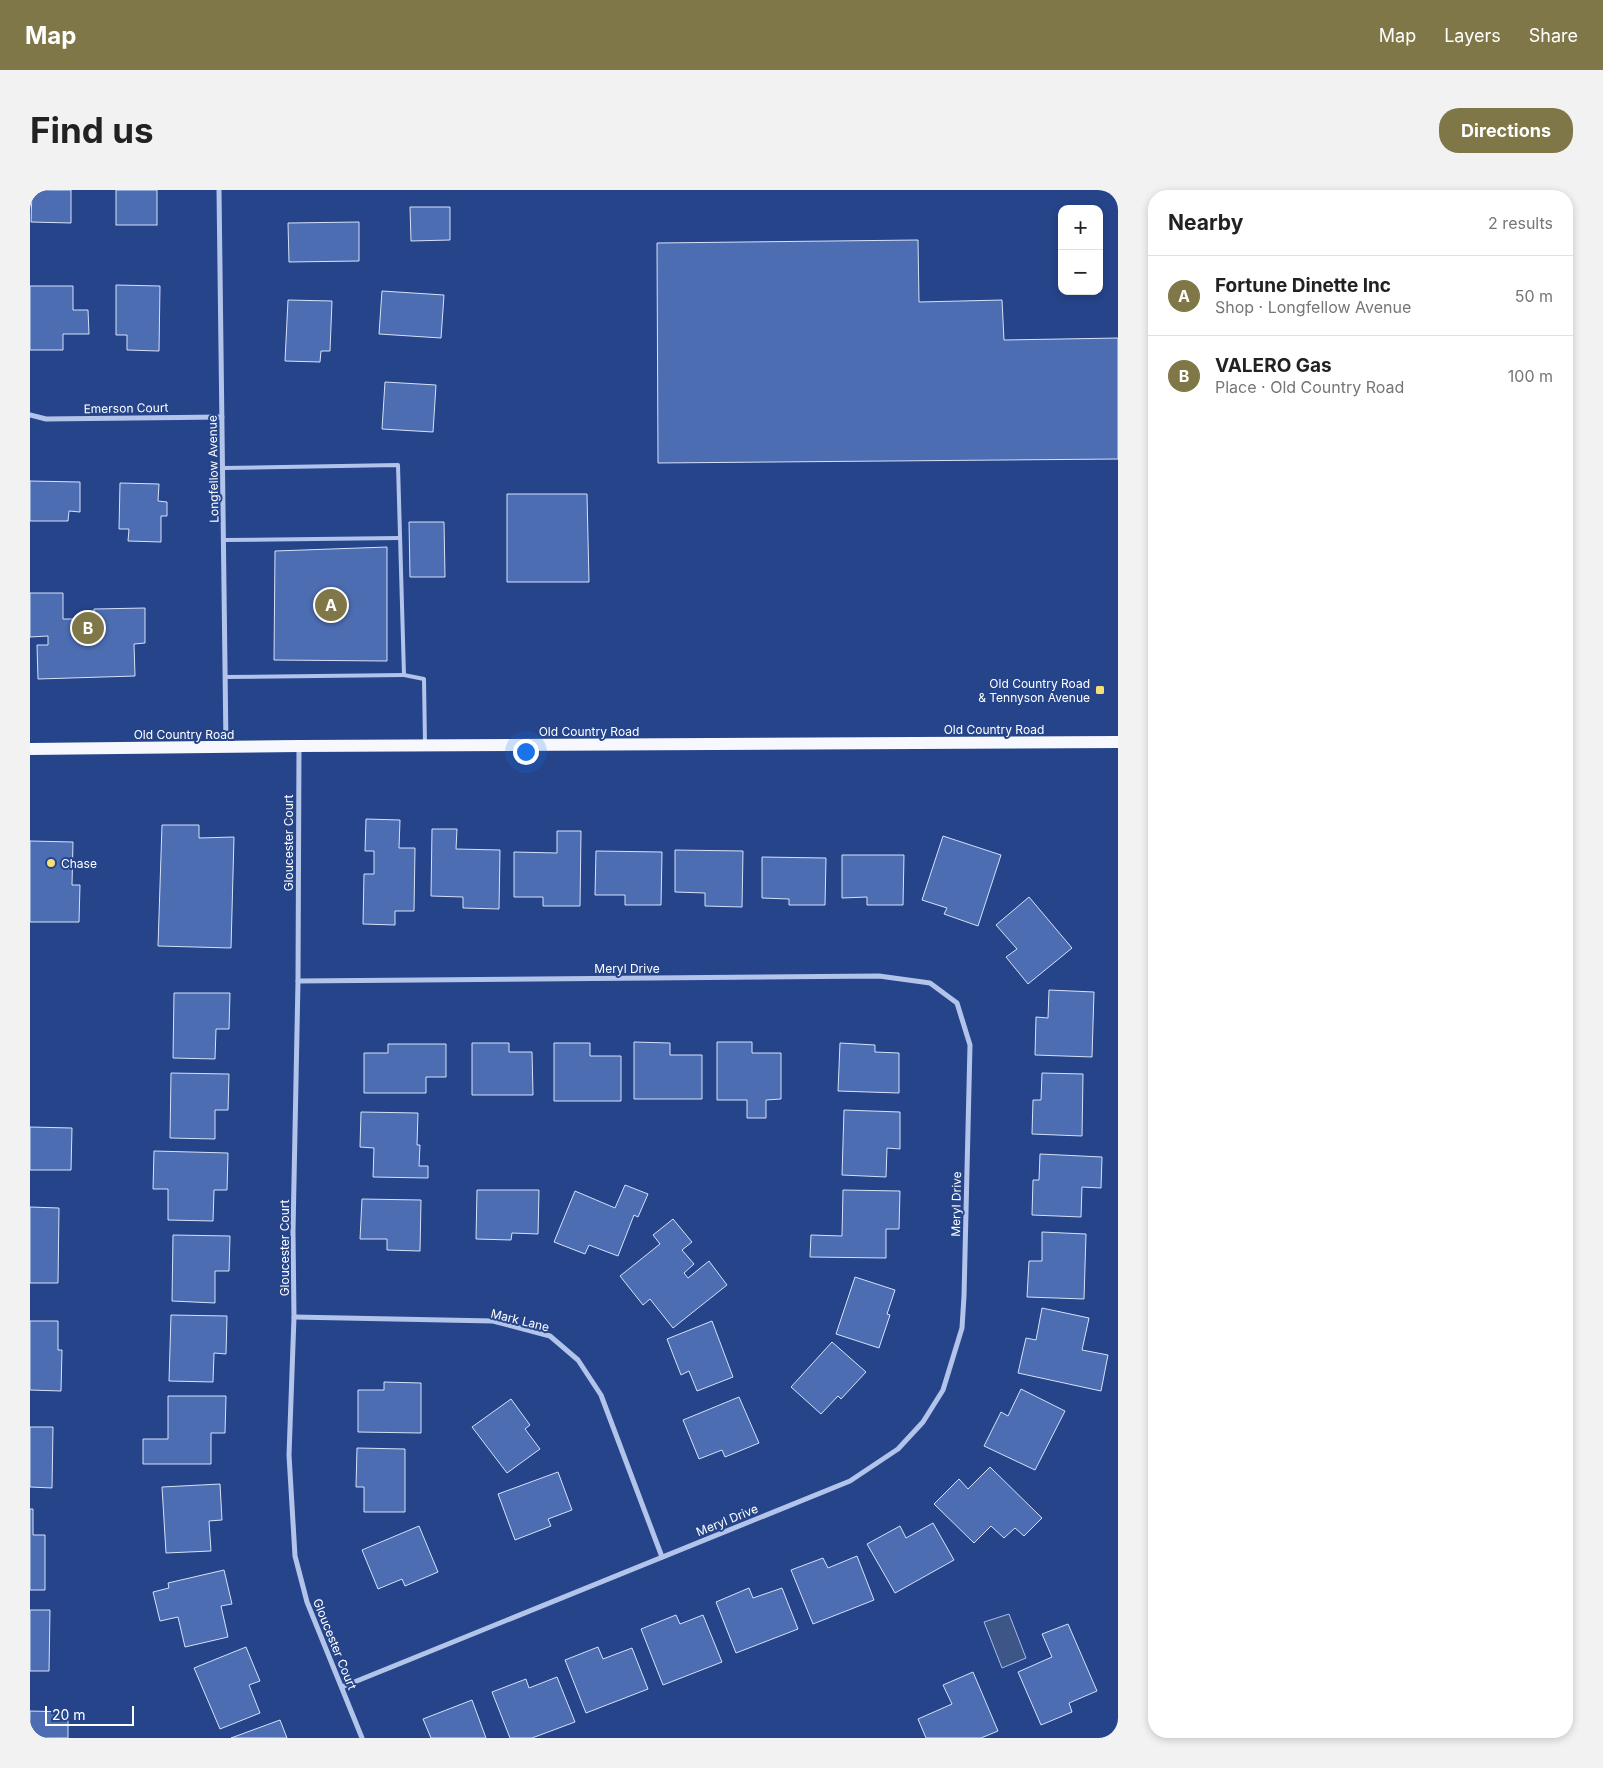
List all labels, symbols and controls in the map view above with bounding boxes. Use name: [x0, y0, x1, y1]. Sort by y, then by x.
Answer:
text: Map: [25, 21, 76, 50]
text: Map: [1379, 25, 1416, 46]
text: Layers: [1444, 25, 1501, 46]
text: Share: [1529, 25, 1578, 46]
button: Directions: [1439, 108, 1573, 153]
text: Find us: [30, 109, 154, 151]
map controls: [1058, 205, 1103, 295]
button: +: [1058, 205, 1103, 250]
text: Nearby: [1168, 210, 1243, 235]
text: 2 results: [1488, 213, 1553, 233]
button: −: [1058, 250, 1103, 295]
text: Fortune Dinette Inc: [1215, 274, 1391, 297]
text: A: [1178, 286, 1190, 306]
text: 50 m: [1515, 286, 1553, 306]
text: Shop · Longfellow Avenue: [1215, 297, 1411, 317]
text: VALERO Gas: [1215, 354, 1332, 377]
text: B: [1179, 366, 1189, 386]
text: 100 m: [1508, 366, 1553, 386]
text: Place · Old Country Road: [1215, 377, 1404, 397]
street label: Emerson Court: [83, 400, 169, 416]
street label: Longfellow Avenue: [205, 415, 221, 523]
pin: A: [315, 586, 347, 624]
pin: B: [72, 609, 104, 647]
place label: Old Country Road & Tennyson Avenue: [978, 676, 1090, 705]
marker: Old Country Road & Tennyson Avenue: [1094, 684, 1106, 696]
street label: Old Country Road: [944, 722, 1044, 737]
street label: Old Country Road: [539, 724, 639, 739]
street label: Old Country Road: [134, 727, 234, 742]
your location: [513, 739, 539, 765]
street label: Gloucester Court: [281, 795, 296, 891]
place label: Chase: [61, 856, 97, 871]
marker: Chase: [45, 857, 57, 869]
street label: Meryl Drive: [594, 961, 660, 976]
street label: Meryl Drive: [948, 1171, 964, 1237]
street label: Gloucester Court: [277, 1200, 292, 1296]
street label: Mark Lane: [489, 1305, 551, 1335]
street label: Meryl Drive: [694, 1501, 760, 1539]
street label: Gloucester Court: [310, 1596, 360, 1692]
scale bar: [45, 1703, 134, 1726]
text: 20 m: [52, 1706, 86, 1723]

